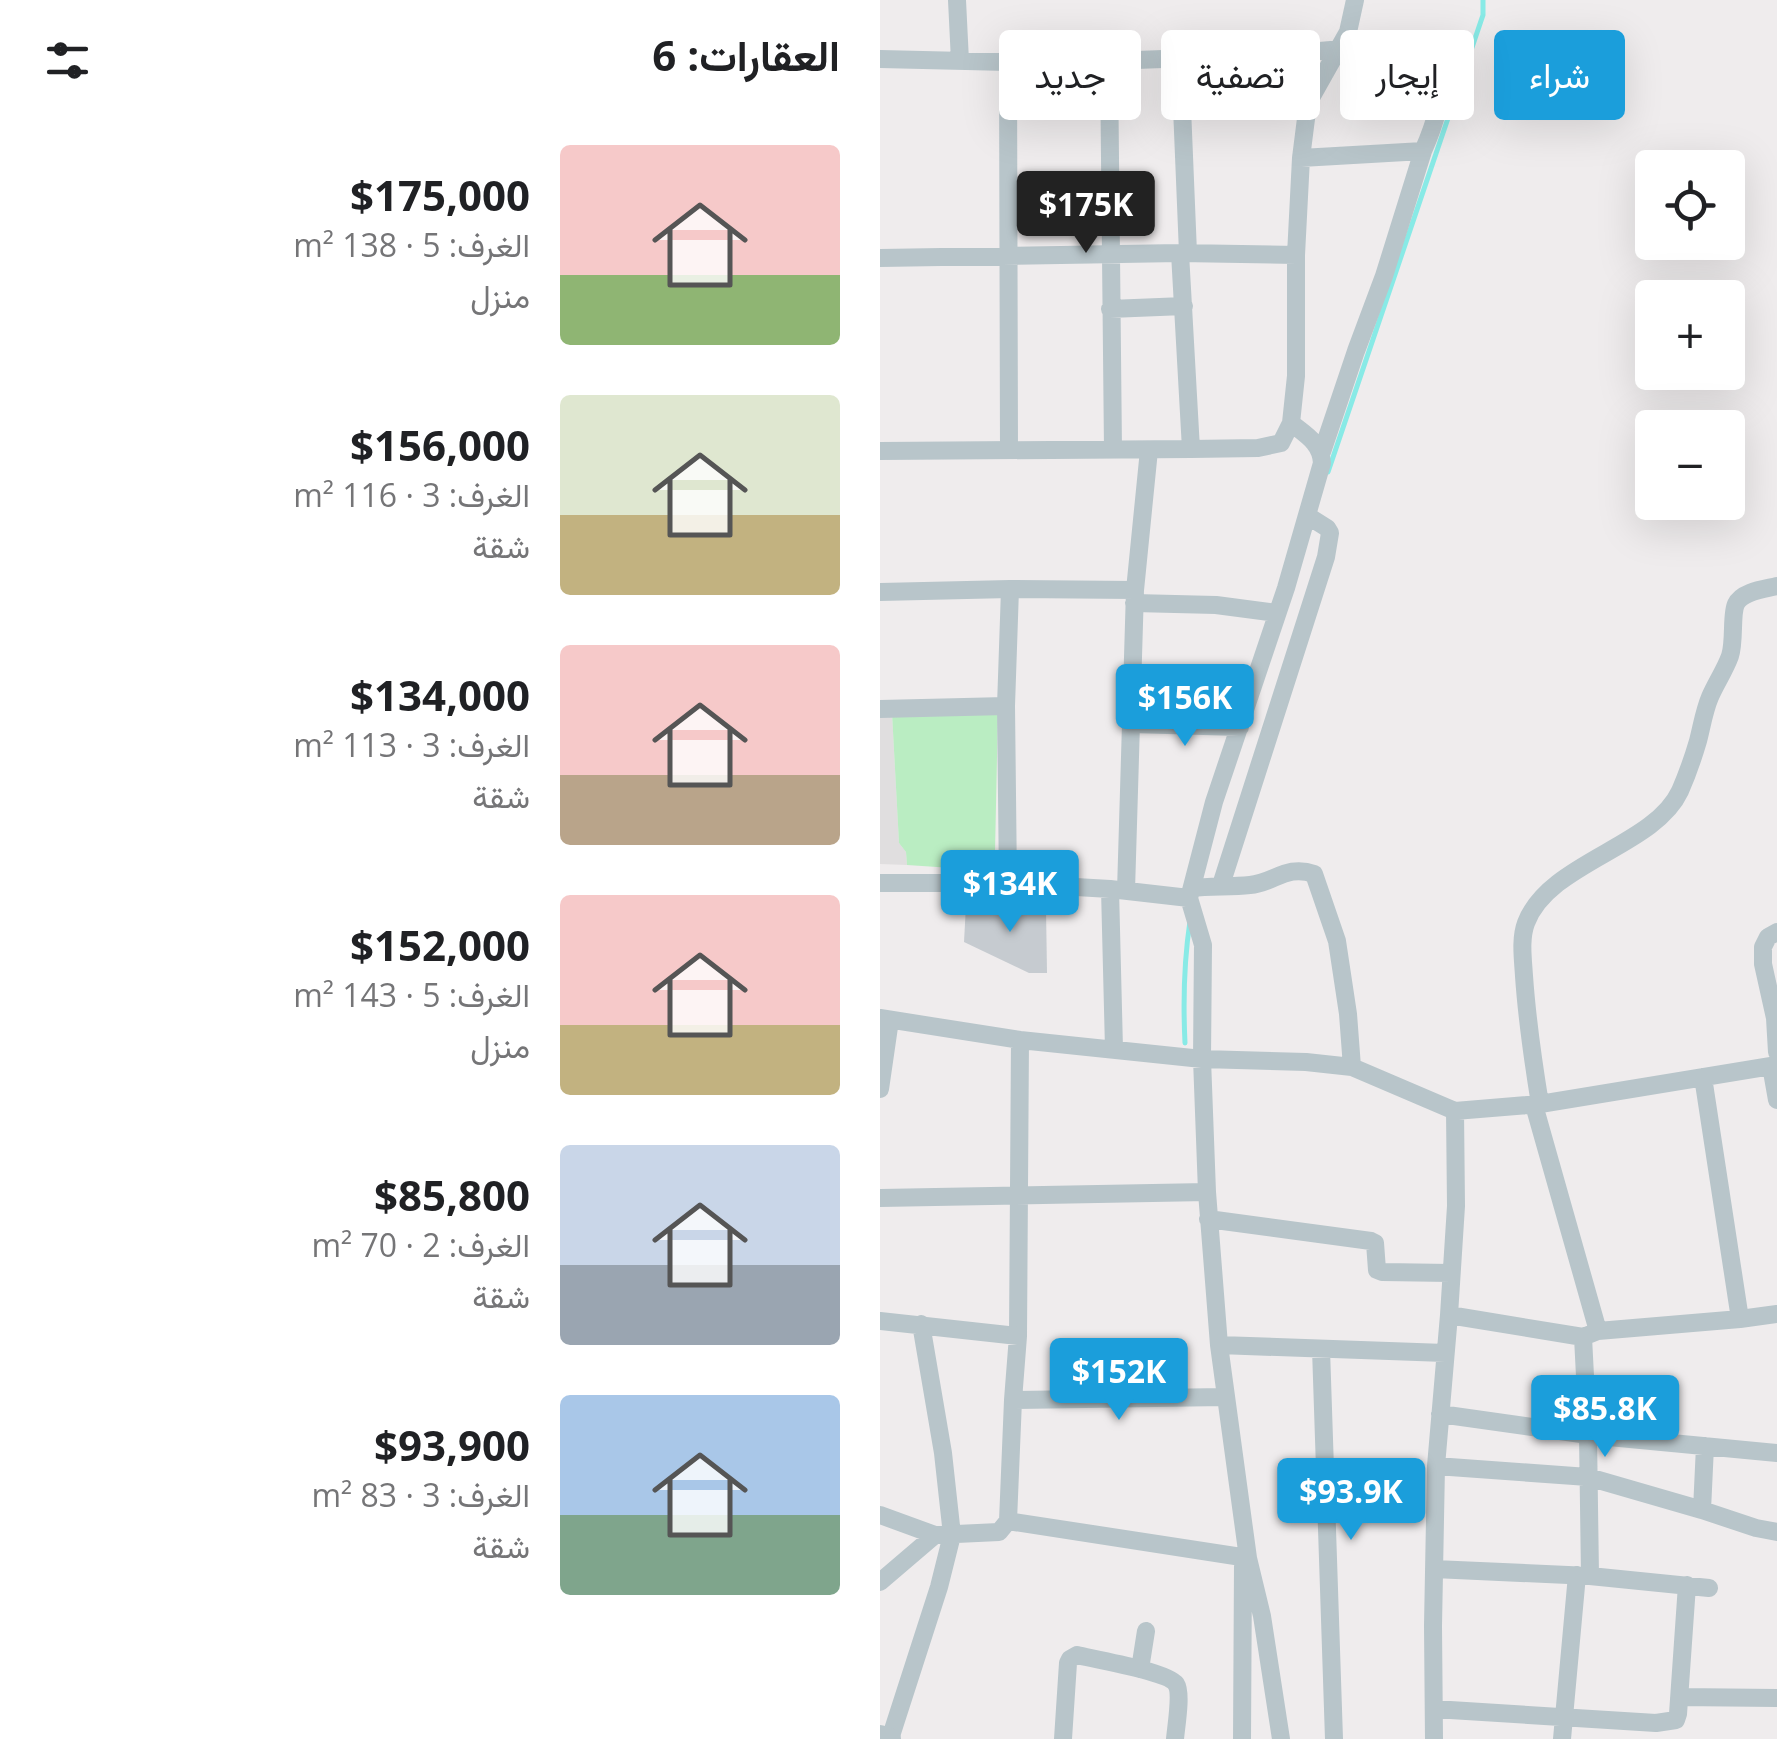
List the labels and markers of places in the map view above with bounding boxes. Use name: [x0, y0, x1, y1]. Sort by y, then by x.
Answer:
pin: $175K: [1016, 171, 1156, 256]
pin: $156K: [1115, 664, 1255, 749]
pin: $134K: [940, 850, 1080, 935]
pin: $152K: [1049, 1338, 1189, 1423]
pin: $85.8K: [1524, 1375, 1686, 1460]
pin: $93.9K: [1270, 1458, 1432, 1543]

